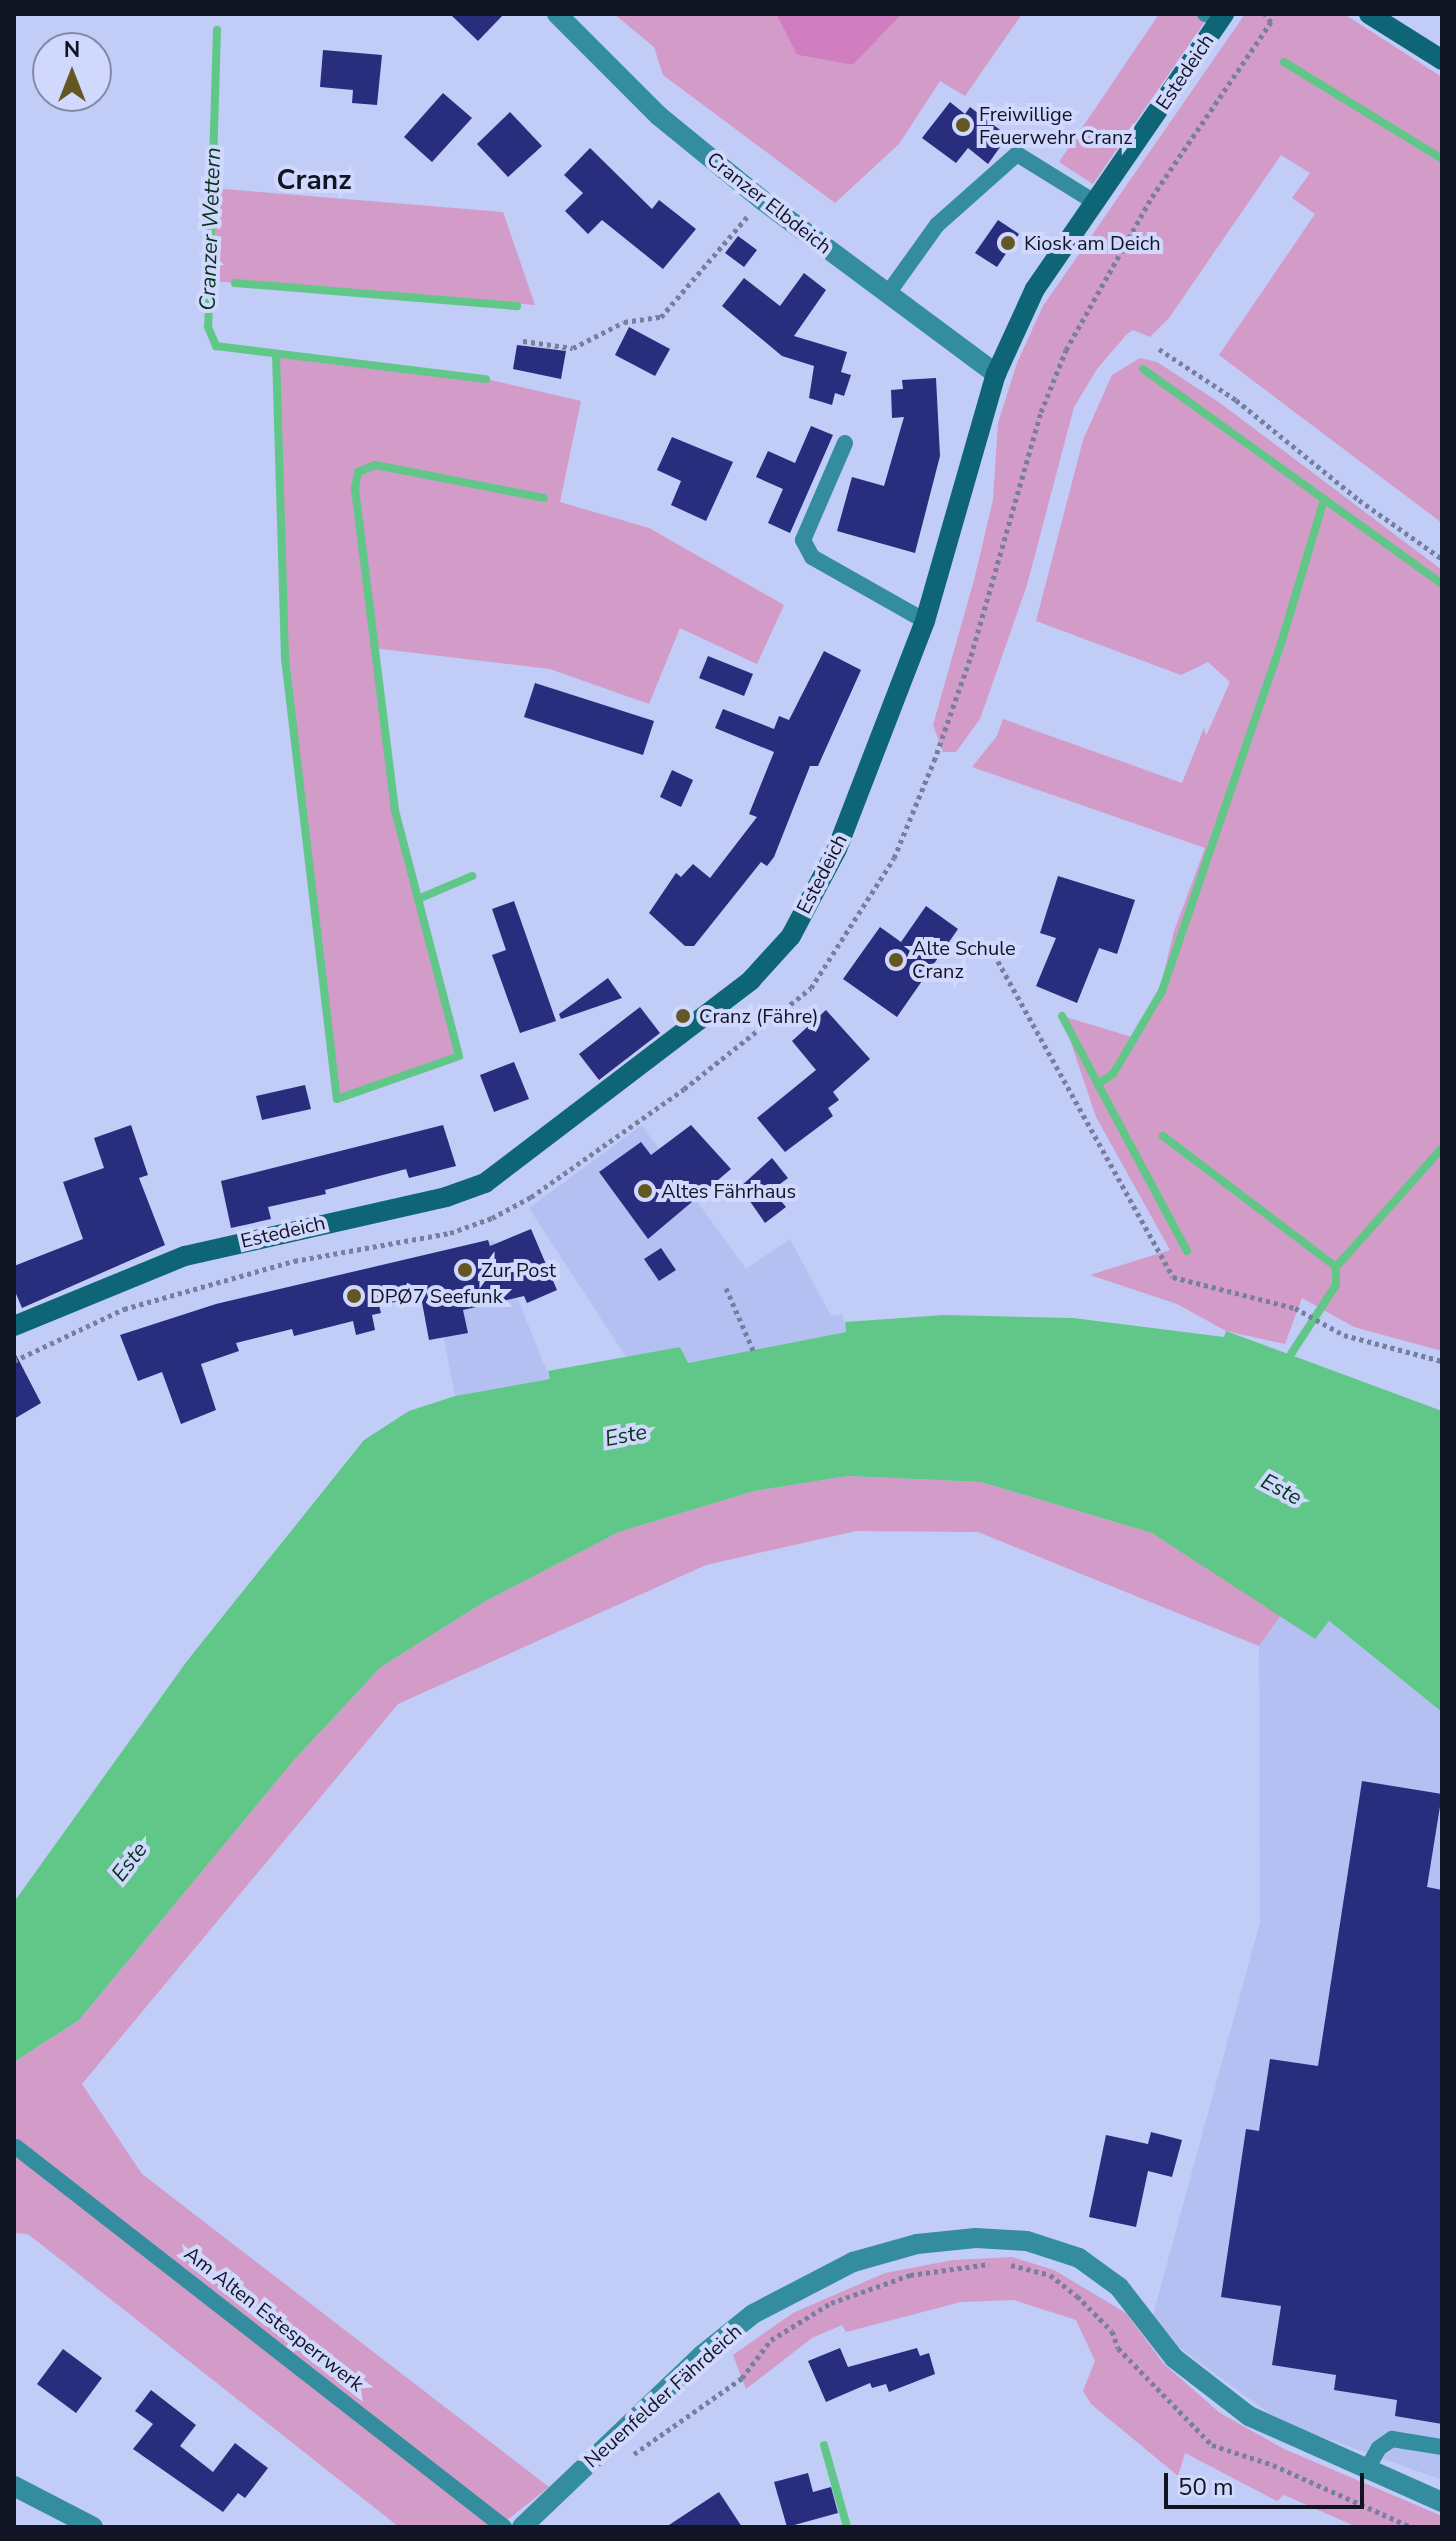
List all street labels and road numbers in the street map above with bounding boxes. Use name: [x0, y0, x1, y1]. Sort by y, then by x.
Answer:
street label: Estedeich: [1151, 30, 1219, 114]
street label: Cranzer Elbdeich: [702, 147, 836, 259]
street label: Estedeich: [792, 830, 852, 918]
street label: Estedeich: [238, 1211, 328, 1253]
street label: Am Alten Estesperrwerk: [180, 2241, 368, 2397]
street label: Neuenfelder Fährdeich: [579, 2319, 747, 2473]

